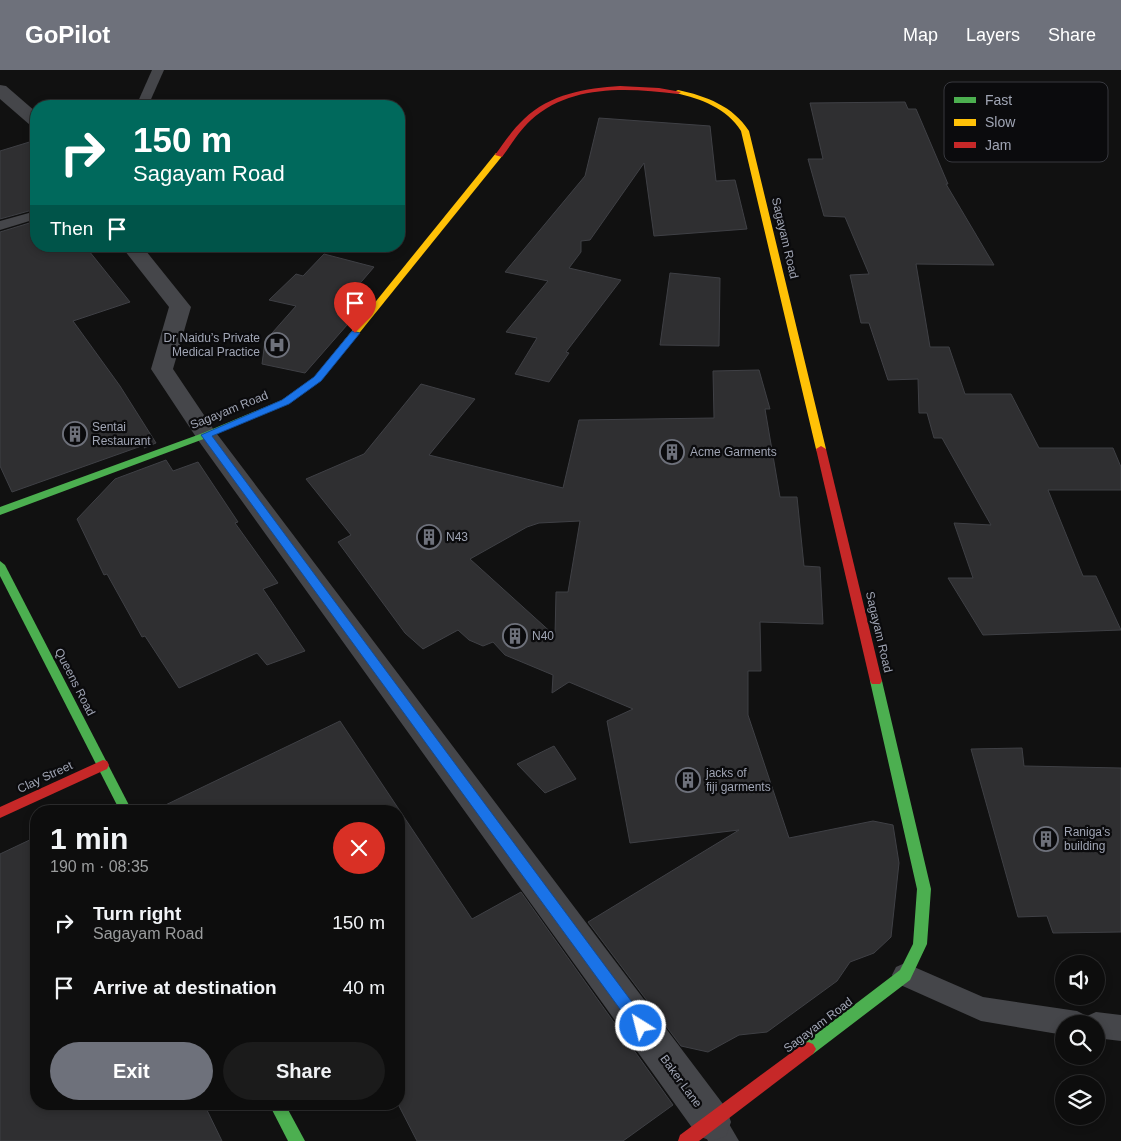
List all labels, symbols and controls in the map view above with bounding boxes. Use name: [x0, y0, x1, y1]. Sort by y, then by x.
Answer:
text: GoPilot: [25, 21, 110, 48]
text: Map: [903, 25, 938, 45]
text: Layers: [966, 25, 1020, 45]
text: Share: [1048, 25, 1096, 45]
legend: [944, 82, 1108, 162]
text: Fast: [985, 92, 1012, 108]
text: Slow: [985, 114, 1016, 130]
icon: right: [50, 120, 115, 185]
text: 150 m: [133, 120, 232, 159]
text: Jam: [985, 137, 1011, 153]
text: Sagayam Road: [133, 161, 285, 186]
street label: Sagayam Road: [769, 196, 801, 280]
icon: arrive: [103, 215, 131, 243]
text: Then: [50, 218, 93, 239]
pin: [334, 282, 376, 333]
icon: arrive: [341, 289, 369, 317]
place label: Dr Naidu’s Private Medical Practice: [164, 331, 260, 359]
hospital icon: Dr Naidu’s Private Medical Practice: [264, 332, 290, 358]
street label: Sagayam Road: [188, 388, 270, 432]
place label: Sentai Restaurant: [92, 420, 151, 448]
building icon: Sentai Restaurant: [62, 421, 88, 447]
building icon: Acme Garments: [659, 439, 685, 465]
place label: Acme Garments: [690, 445, 777, 459]
building icon: N43: [416, 524, 442, 550]
place label: N43: [446, 530, 468, 544]
street label: Sagayam Road: [863, 590, 895, 674]
building icon: N40: [502, 623, 528, 649]
place label: N40: [532, 629, 554, 643]
street label: Queens Road: [52, 646, 98, 718]
street label: Clay Street: [15, 758, 75, 796]
place label: jacks of fiji garments: [705, 766, 771, 794]
building icon: jacks of fiji garments: [675, 767, 701, 793]
text: 1 min: [50, 822, 128, 855]
button: close: [333, 822, 385, 874]
place label: Raniga's building: [1064, 825, 1110, 853]
building icon: Raniga's building: [1033, 826, 1059, 852]
text: 190 m · 08:35: [50, 858, 149, 875]
text: Turn right: [93, 903, 181, 924]
icon: right: [50, 909, 78, 937]
text: 150 m: [332, 912, 385, 933]
text: Sagayam Road: [93, 925, 203, 942]
map controls: [1055, 955, 1105, 1125]
button: sound: [1055, 955, 1105, 1005]
icon: arrive: [50, 974, 78, 1002]
text: Arrive at destination: [93, 977, 277, 998]
text: 40 m: [343, 977, 385, 998]
street label: Sagayam Road: [781, 995, 855, 1055]
position arrow: [614, 999, 666, 1051]
button: search: [1055, 1015, 1105, 1065]
button: Exit: [50, 1042, 213, 1100]
button: Share: [223, 1042, 385, 1100]
street label: Baker Lane: [657, 1052, 705, 1110]
button: layers: [1055, 1075, 1105, 1125]

